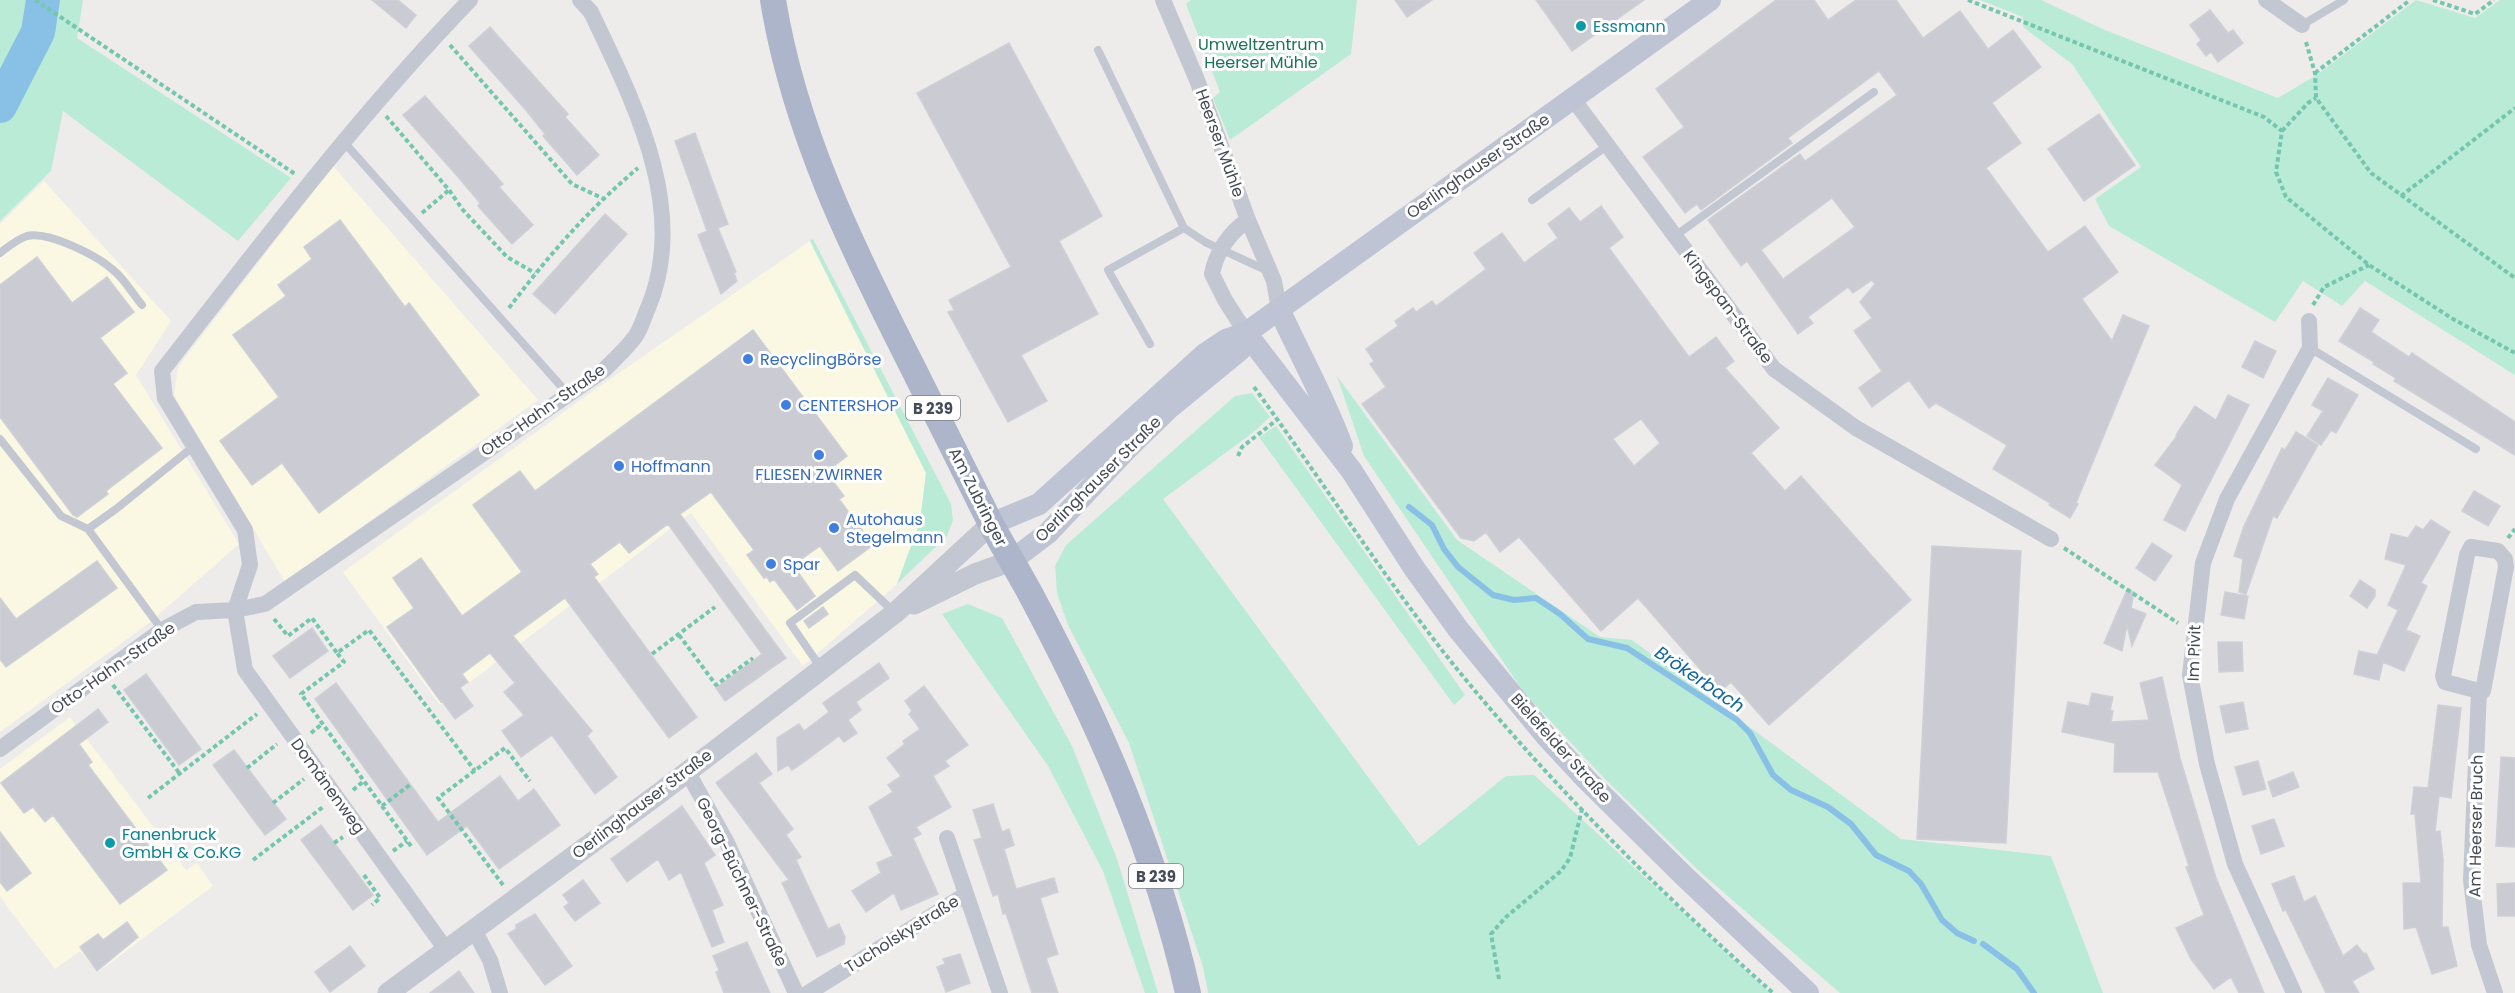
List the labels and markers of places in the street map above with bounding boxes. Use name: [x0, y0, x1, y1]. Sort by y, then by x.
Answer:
place label: Essmann: [1593, 15, 1666, 38]
marker: Essmann: [1574, 19, 1588, 33]
place label: RecyclingBörse: [760, 348, 881, 371]
marker: RecyclingBörse: [741, 352, 755, 366]
place label: CENTERSHOP: [798, 394, 899, 417]
marker: CENTERSHOP: [779, 398, 793, 412]
marker: FLIESEN ZWIRNER: [812, 448, 826, 462]
place label: Hoffmann: [631, 455, 711, 478]
marker: Hoffmann: [612, 459, 626, 473]
place label: FLIESEN ZWIRNER: [755, 463, 883, 486]
place label: Autohaus Stegelmann: [846, 508, 944, 549]
marker: Autohaus Stegelmann: [827, 521, 841, 535]
place label: Spar: [783, 553, 820, 576]
marker: Spar: [764, 557, 778, 571]
place label: Fanenbruck GmbH & Co.KG: [122, 823, 241, 864]
marker: Fanenbruck GmbH & Co.KG: [103, 836, 117, 850]

